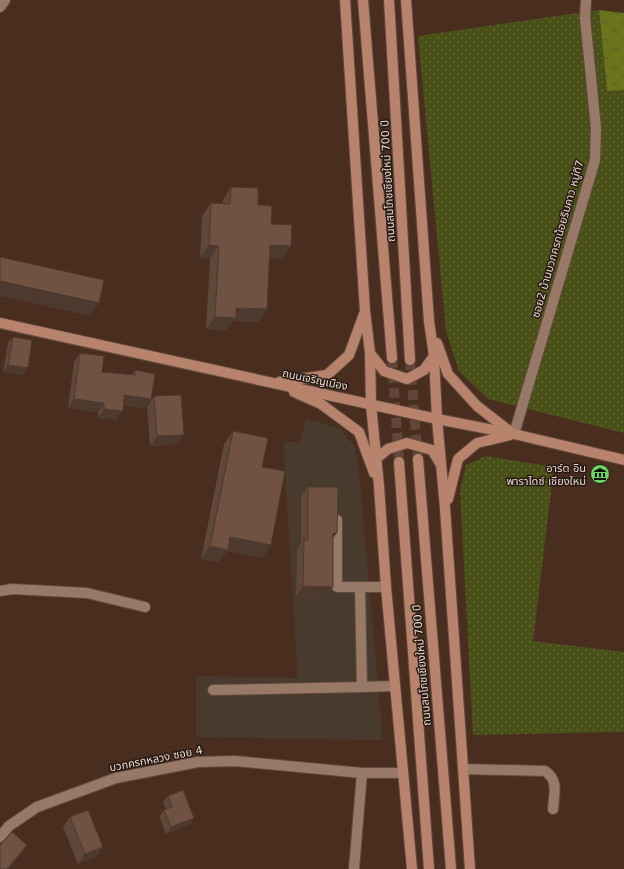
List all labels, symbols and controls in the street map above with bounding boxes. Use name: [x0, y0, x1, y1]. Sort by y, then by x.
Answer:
street label: ถนนสมโภชเชียงใหม่ 700 ปี: [378, 120, 398, 242]
street label: ซอย2 บ้านบวกครกน้อยริมคาว หมู่ที7: [529, 159, 587, 319]
street label: ถนนเจริญเมือง: [281, 367, 349, 393]
place label: อาร์ต อิน พาราไดซ์ เชียงใหม่: [506, 462, 586, 488]
museum icon: อาร์ต อิน พาราไดซ์ เชียงใหม่: [589, 463, 611, 485]
street label: ถนนสมโภชเชียงใหม่ 700 ปี: [410, 604, 434, 726]
street label: บวกครกหลวง ซอย 4: [108, 744, 204, 774]

